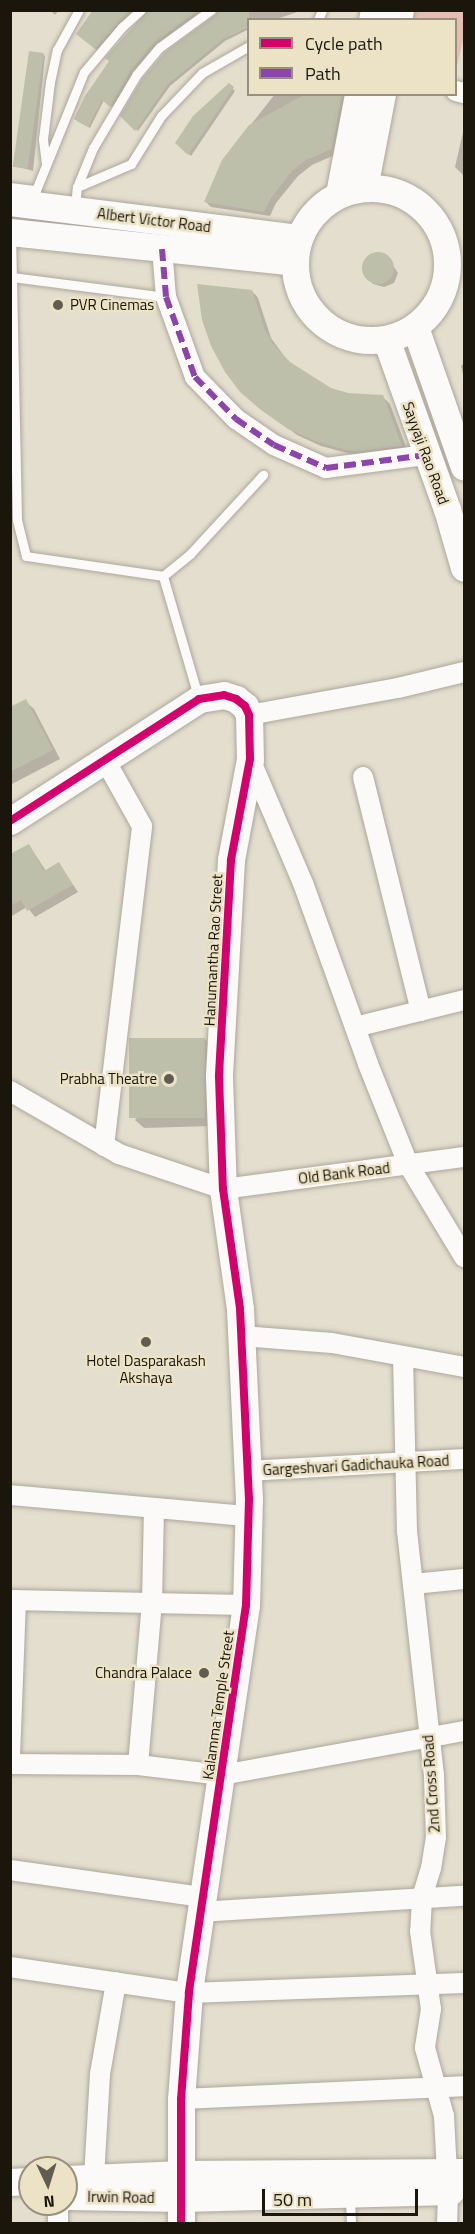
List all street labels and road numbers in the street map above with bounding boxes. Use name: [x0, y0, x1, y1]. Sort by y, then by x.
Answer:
street label: Albert Victor Road: [96, 204, 212, 236]
street label: Sayyaji Rao Road: [399, 399, 453, 507]
street label: Hanumantha Rao Street: [200, 873, 226, 1027]
street label: Old Bank Road: [297, 1158, 391, 1188]
street label: Gargeshvari Gadichauka Road: [262, 1451, 450, 1479]
street label: Kalamma Temple Street: [199, 1629, 237, 1781]
street label: 2nd Cross Road: [419, 1734, 443, 1834]
street label: Irwin Road: [87, 2187, 155, 2207]

